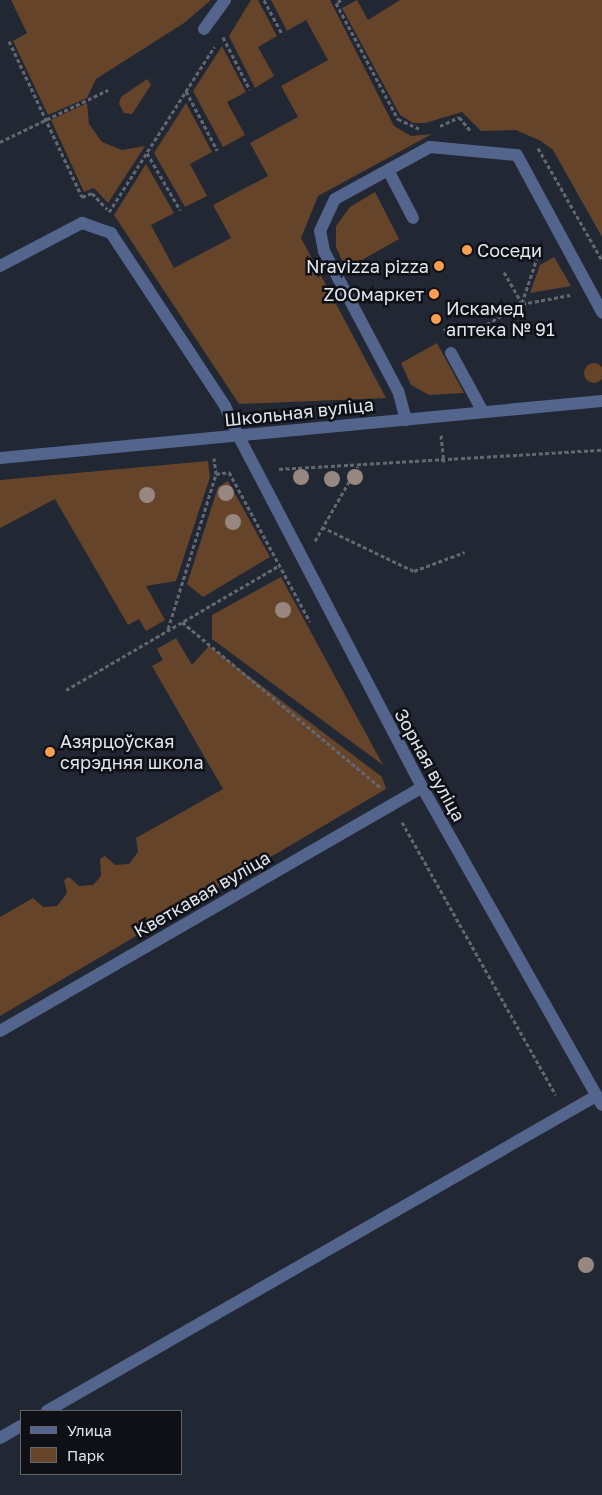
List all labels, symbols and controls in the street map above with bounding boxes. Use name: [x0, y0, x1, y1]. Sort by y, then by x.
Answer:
place label: Соседи: [477, 239, 542, 261]
marker: Соседи: [461, 244, 473, 256]
place label: Nravizza pizza: [306, 255, 429, 277]
marker: Nravizza pizza: [433, 260, 445, 272]
place label: ZOOмаркет: [323, 283, 424, 305]
marker: ZOOмаркет: [428, 288, 440, 300]
place label: Искамед аптека № 91: [446, 298, 555, 340]
marker: Искамед аптека № 91: [430, 313, 442, 325]
street label: Школьная вуліца: [223, 393, 375, 431]
street label: Зорная вуліца: [390, 705, 470, 825]
place label: Азярцоўская сярэдняя школа: [60, 731, 204, 774]
marker: Азярцоўская сярэдняя школа: [44, 746, 56, 758]
street label: Кветкавая вуліца: [130, 846, 274, 942]
legend: [20, 1410, 182, 1475]
text: Улица: [67, 1421, 112, 1439]
text: Парк: [67, 1446, 105, 1464]

